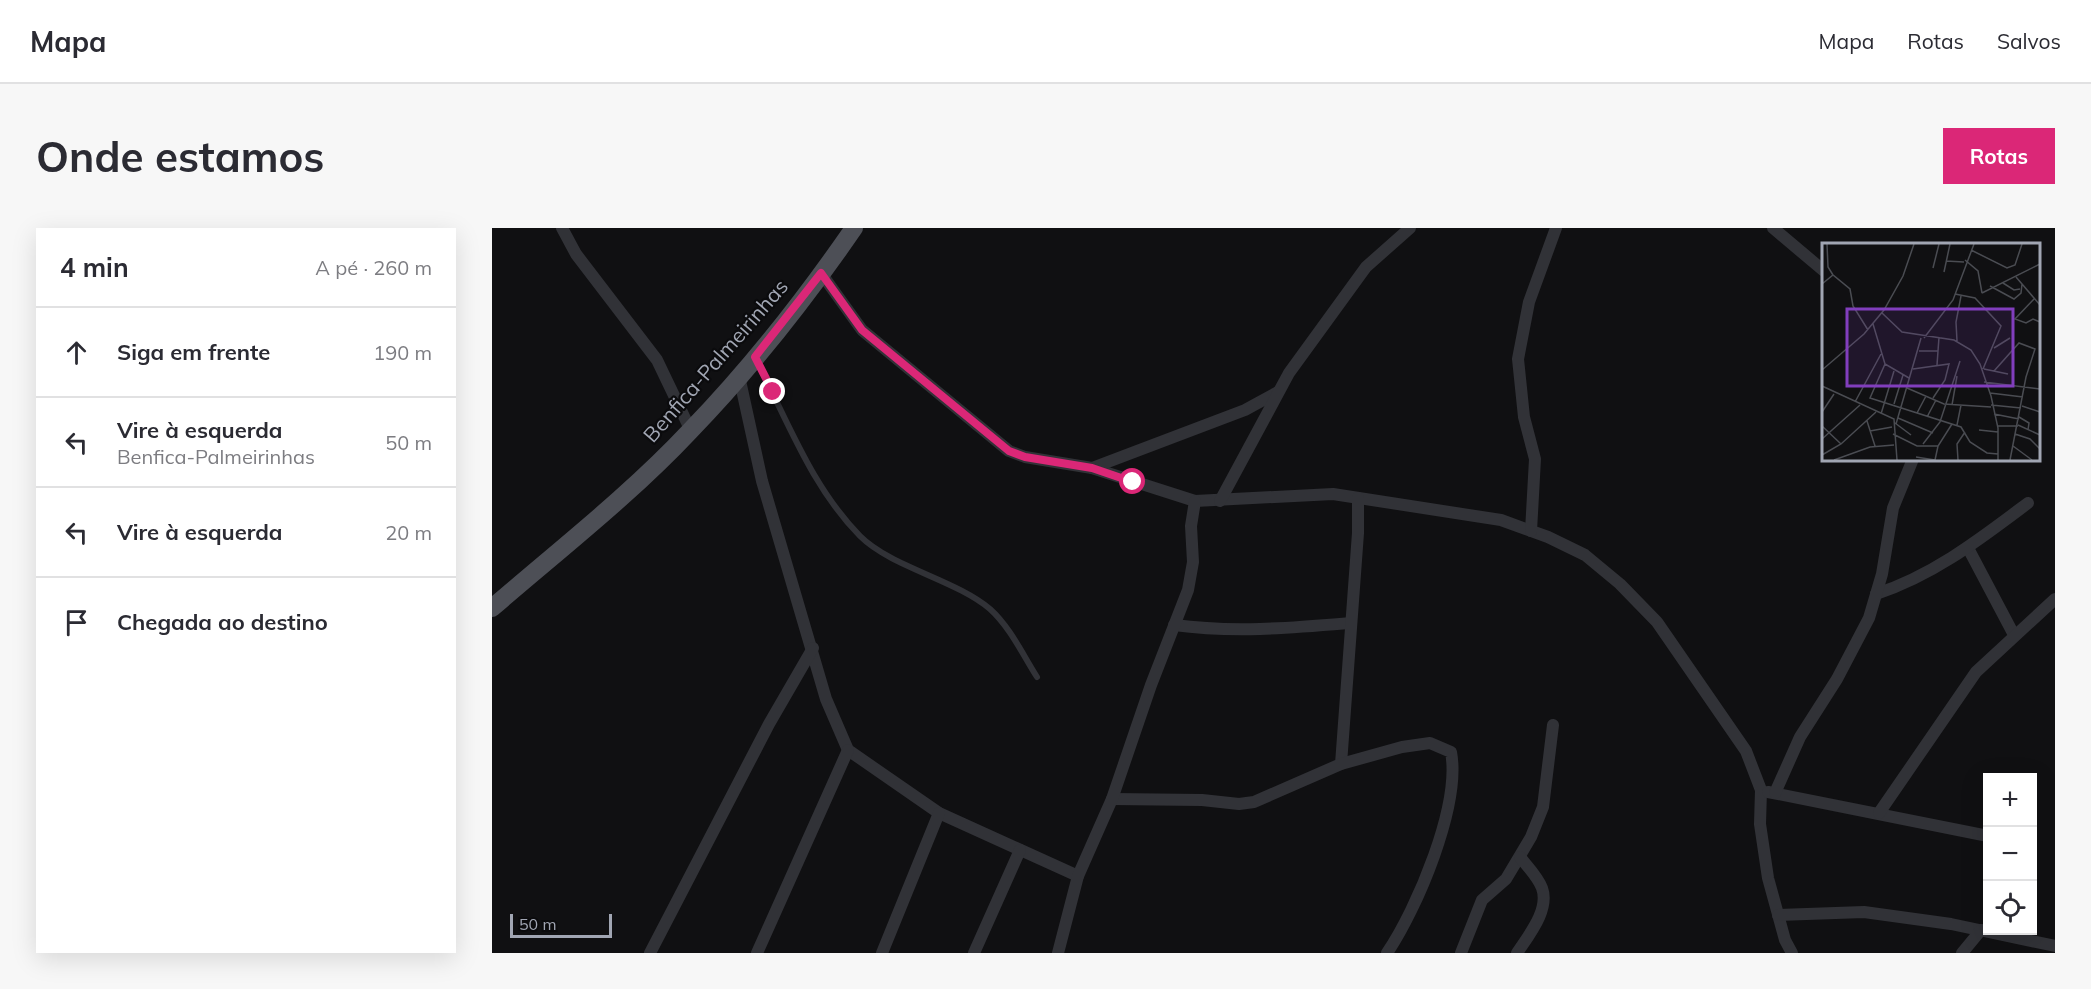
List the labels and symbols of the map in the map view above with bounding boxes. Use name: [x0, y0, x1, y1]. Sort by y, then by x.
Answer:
inset map: [1822, 243, 2040, 460]
street label: Benfica-Palmeirinhas: [637, 273, 793, 447]
route end: [759, 378, 785, 404]
route start: [1119, 468, 1145, 494]
scale bar: [510, 911, 612, 938]

